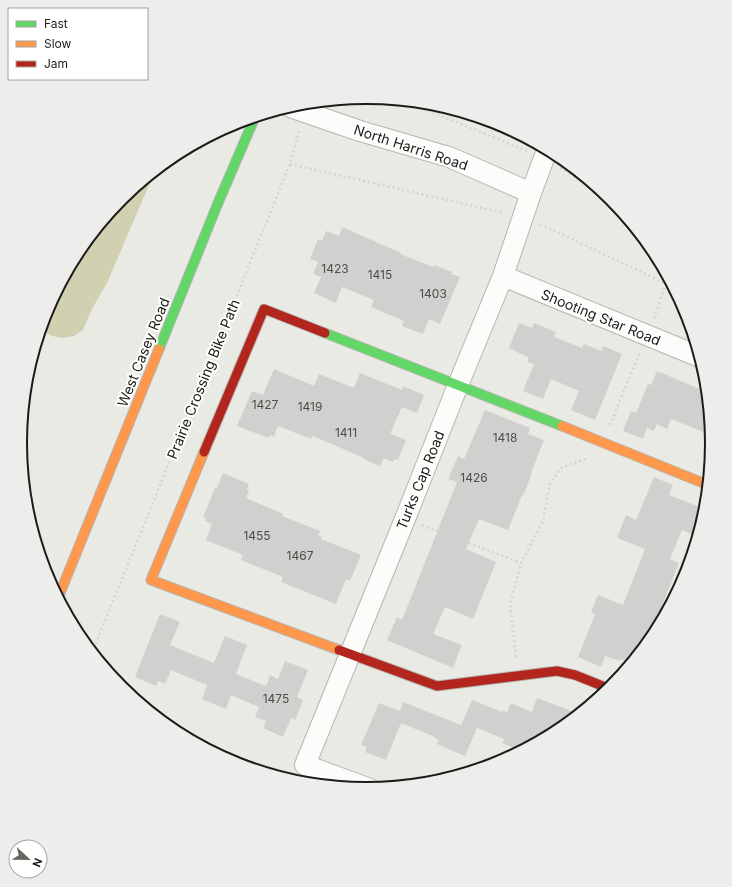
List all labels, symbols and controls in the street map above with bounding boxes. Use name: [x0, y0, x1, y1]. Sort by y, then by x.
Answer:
legend: [8, 8, 148, 80]
text: Fast: [44, 16, 68, 31]
text: Slow: [44, 36, 72, 51]
text: Jam: [44, 56, 68, 71]
street label: North Harris Road: [352, 121, 470, 173]
house number: 1423: [321, 261, 349, 276]
house number: 1415: [368, 267, 392, 282]
street label: Shooting Star Road: [539, 285, 663, 349]
house number: 1403: [419, 286, 447, 301]
street label: West Casey Road: [113, 295, 173, 409]
street label: Prairie Crossing Bike Path: [163, 297, 243, 461]
house number: 1427: [252, 397, 279, 412]
house number: 1419: [298, 399, 322, 414]
house number: 1411: [335, 425, 357, 440]
street label: Turks Cap Road: [392, 428, 448, 532]
house number: 1418: [493, 430, 517, 445]
house number: 1426: [460, 470, 488, 485]
house number: 1455: [243, 528, 271, 543]
house number: 1467: [287, 548, 314, 563]
house number: 1475: [263, 691, 289, 706]
north arrow: [8, 839, 48, 879]
text: N: [29, 856, 45, 869]

